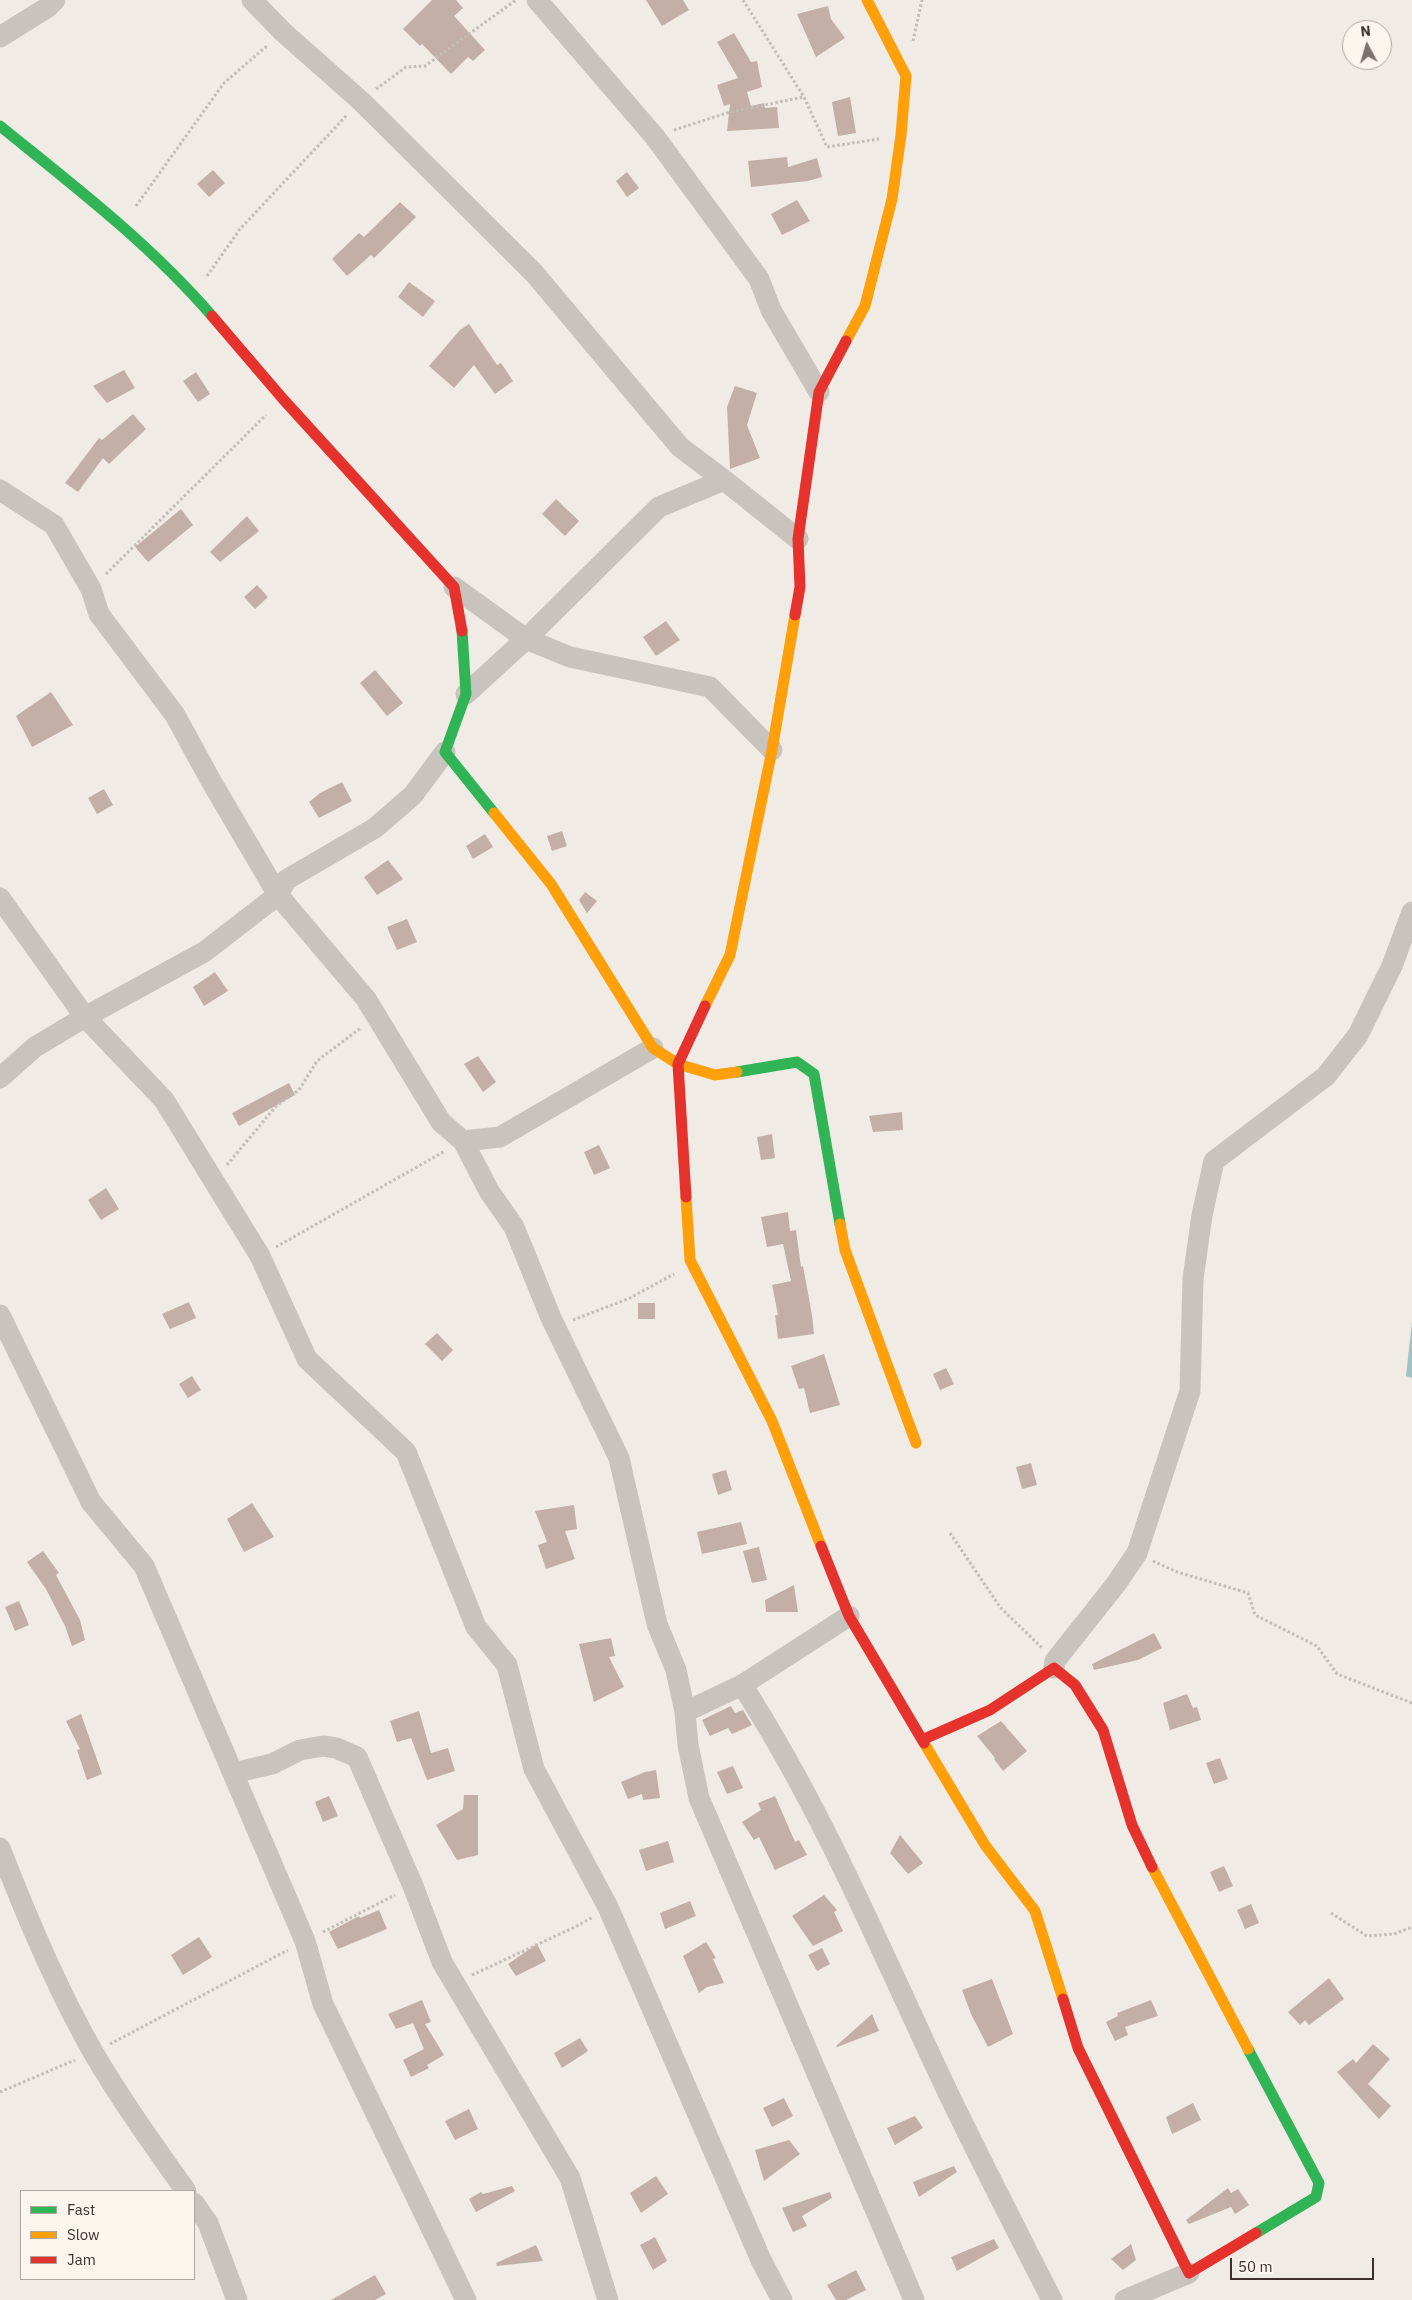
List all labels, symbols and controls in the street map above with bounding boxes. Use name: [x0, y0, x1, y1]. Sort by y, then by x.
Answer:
north arrow: [1342, 20, 1392, 70]
text: N: [1360, 22, 1372, 41]
legend: [20, 2190, 195, 2280]
text: Fast: [67, 2200, 95, 2219]
text: Slow: [67, 2225, 100, 2244]
scale bar: [1232, 2248, 1376, 2280]
text: Jam: [67, 2250, 96, 2269]
text: 50 m: [1238, 2257, 1273, 2276]

